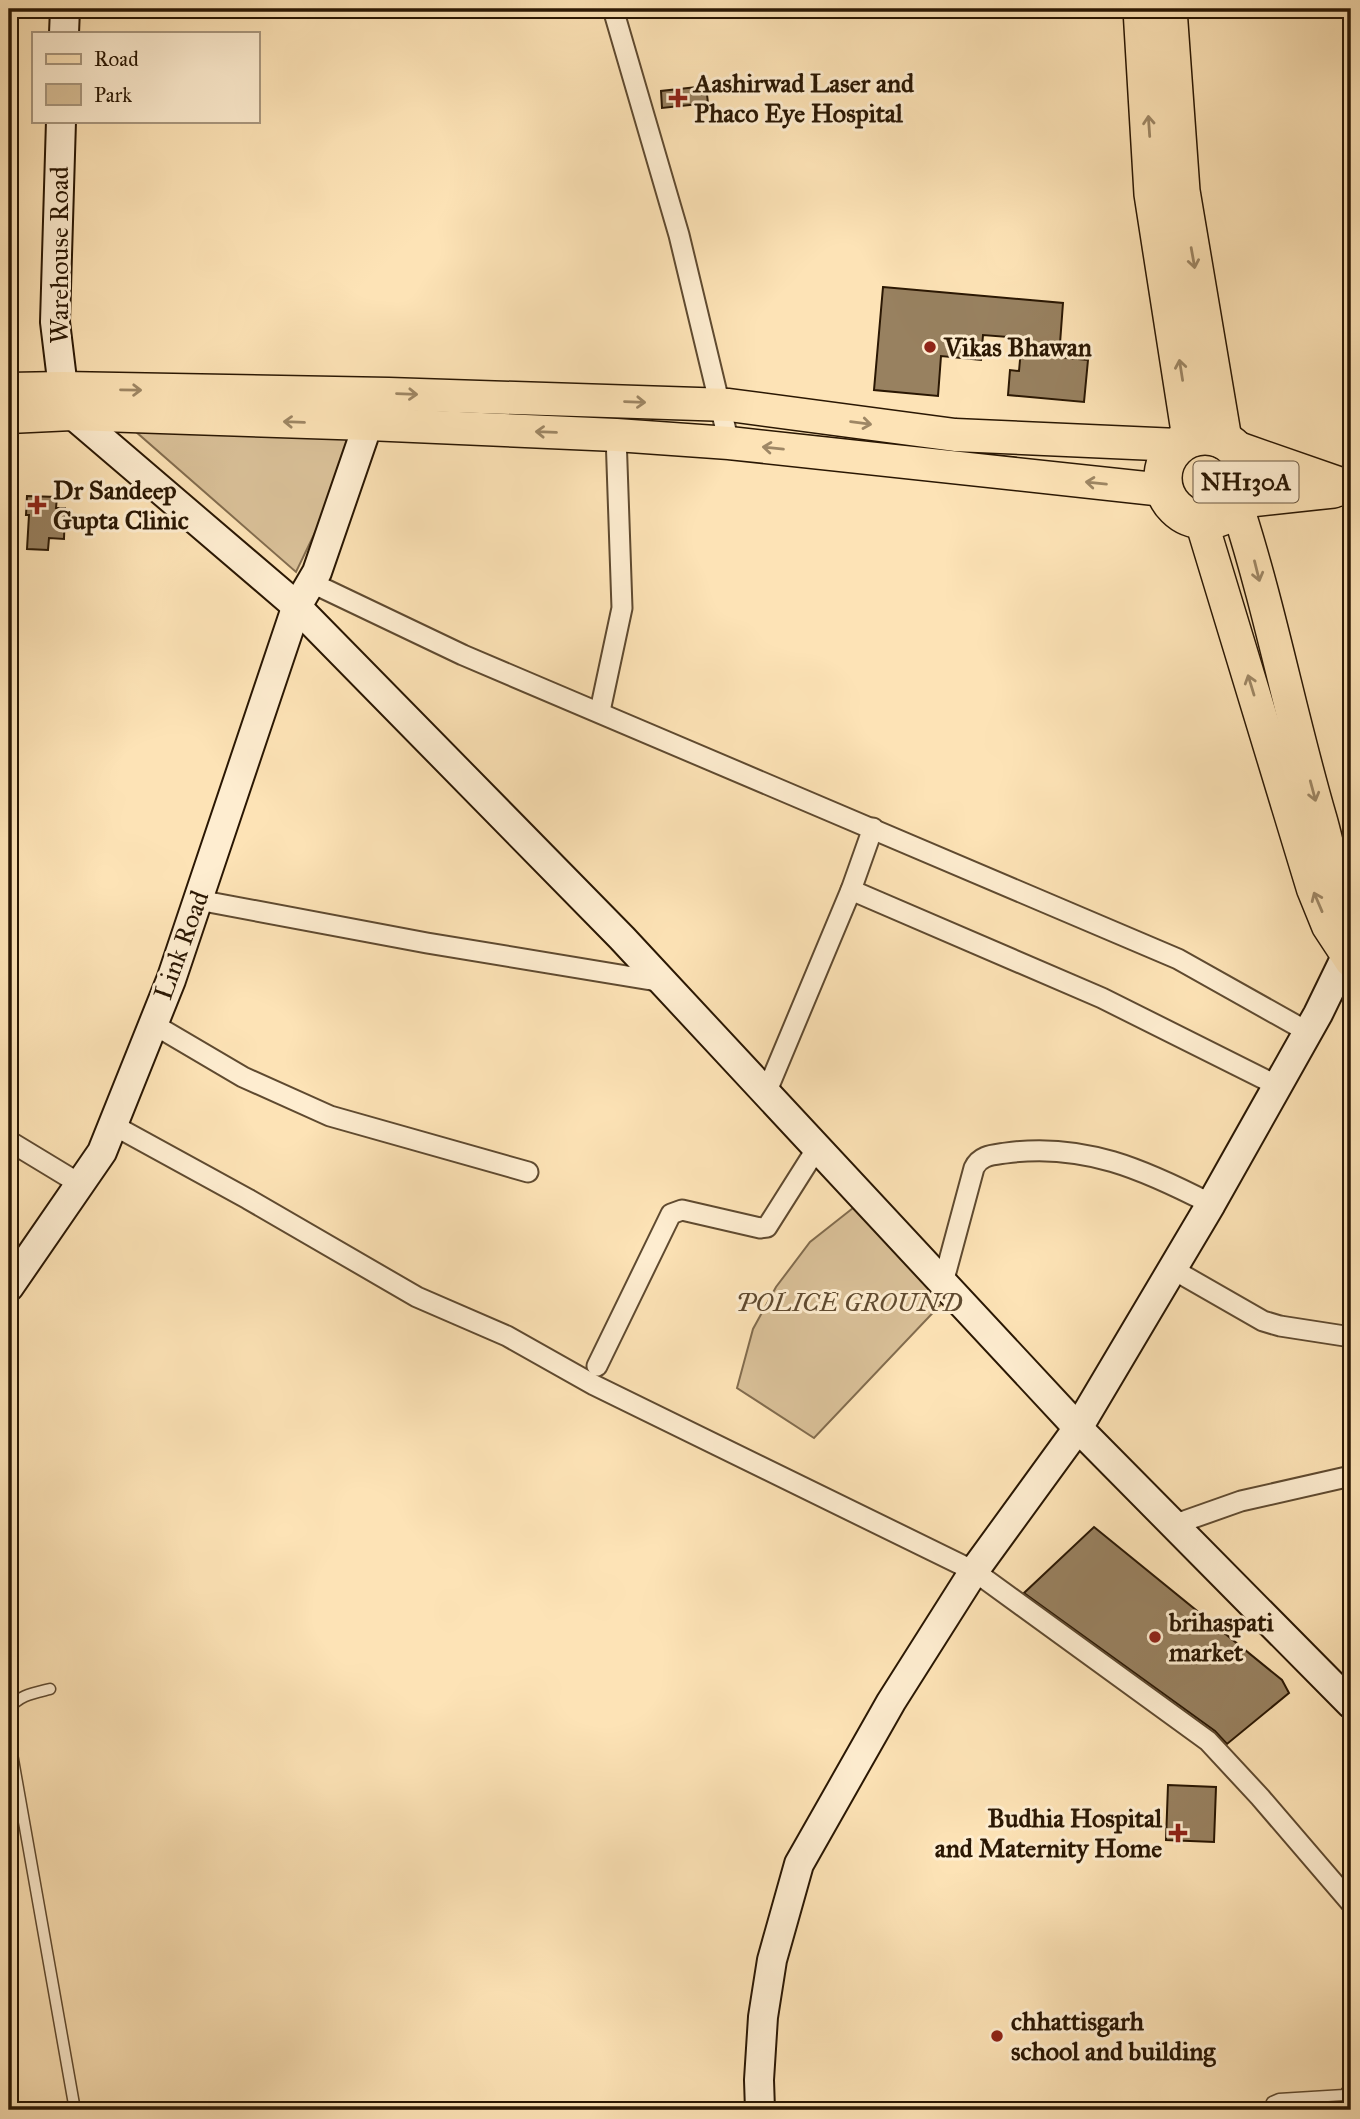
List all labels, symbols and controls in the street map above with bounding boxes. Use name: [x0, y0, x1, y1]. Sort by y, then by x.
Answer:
legend: [32, 32, 259, 122]
text: Road: [94, 46, 139, 72]
place label: Aashirwad Laser and Phaco Eye Hospital: [692, 67, 915, 129]
text: Park: [94, 82, 132, 108]
marker: Aashirwad Laser and Phaco Eye Hospital: [668, 88, 688, 108]
one-way arrow: [1142, 115, 1155, 138]
street label: Warehouse Road: [43, 166, 75, 344]
one-way arrow: [1187, 246, 1201, 269]
place label: Vikas Bhawan: [943, 331, 1092, 363]
marker: Vikas Bhawan: [922, 339, 938, 355]
one-way arrow: [1174, 359, 1187, 382]
one-way arrow: [119, 383, 142, 396]
one-way arrow: [396, 388, 419, 401]
one-way arrow: [623, 396, 646, 409]
one-way arrow: [283, 415, 306, 429]
one-way arrow: [849, 416, 872, 429]
one-way arrow: [535, 425, 558, 438]
one-way arrow: [762, 441, 785, 454]
road number: NH130A: [1194, 462, 1298, 503]
place label: Dr Sandeep Gupta Clinic: [53, 474, 189, 536]
one-way arrow: [1086, 476, 1108, 489]
marker: Dr Sandeep Gupta Clinic: [27, 495, 47, 515]
one-way arrow: [1251, 559, 1264, 582]
one-way arrow: [1243, 674, 1256, 696]
one-way arrow: [1307, 780, 1320, 802]
street label: Link Road: [147, 886, 215, 1004]
one-way arrow: [1311, 892, 1324, 913]
park label: POLICE GROUND: [736, 1286, 963, 1318]
place label: brihaspati market: [1168, 1606, 1275, 1668]
marker: brihaspati market: [1147, 1629, 1163, 1645]
place label: Budhia Hospital and Maternity Home: [935, 1802, 1163, 1864]
marker: Budhia Hospital and Maternity Home: [1168, 1823, 1188, 1843]
place label: chhattisgarh school and building: [1011, 2005, 1216, 2068]
marker: chhattisgarh school and building: [989, 2028, 1005, 2044]

